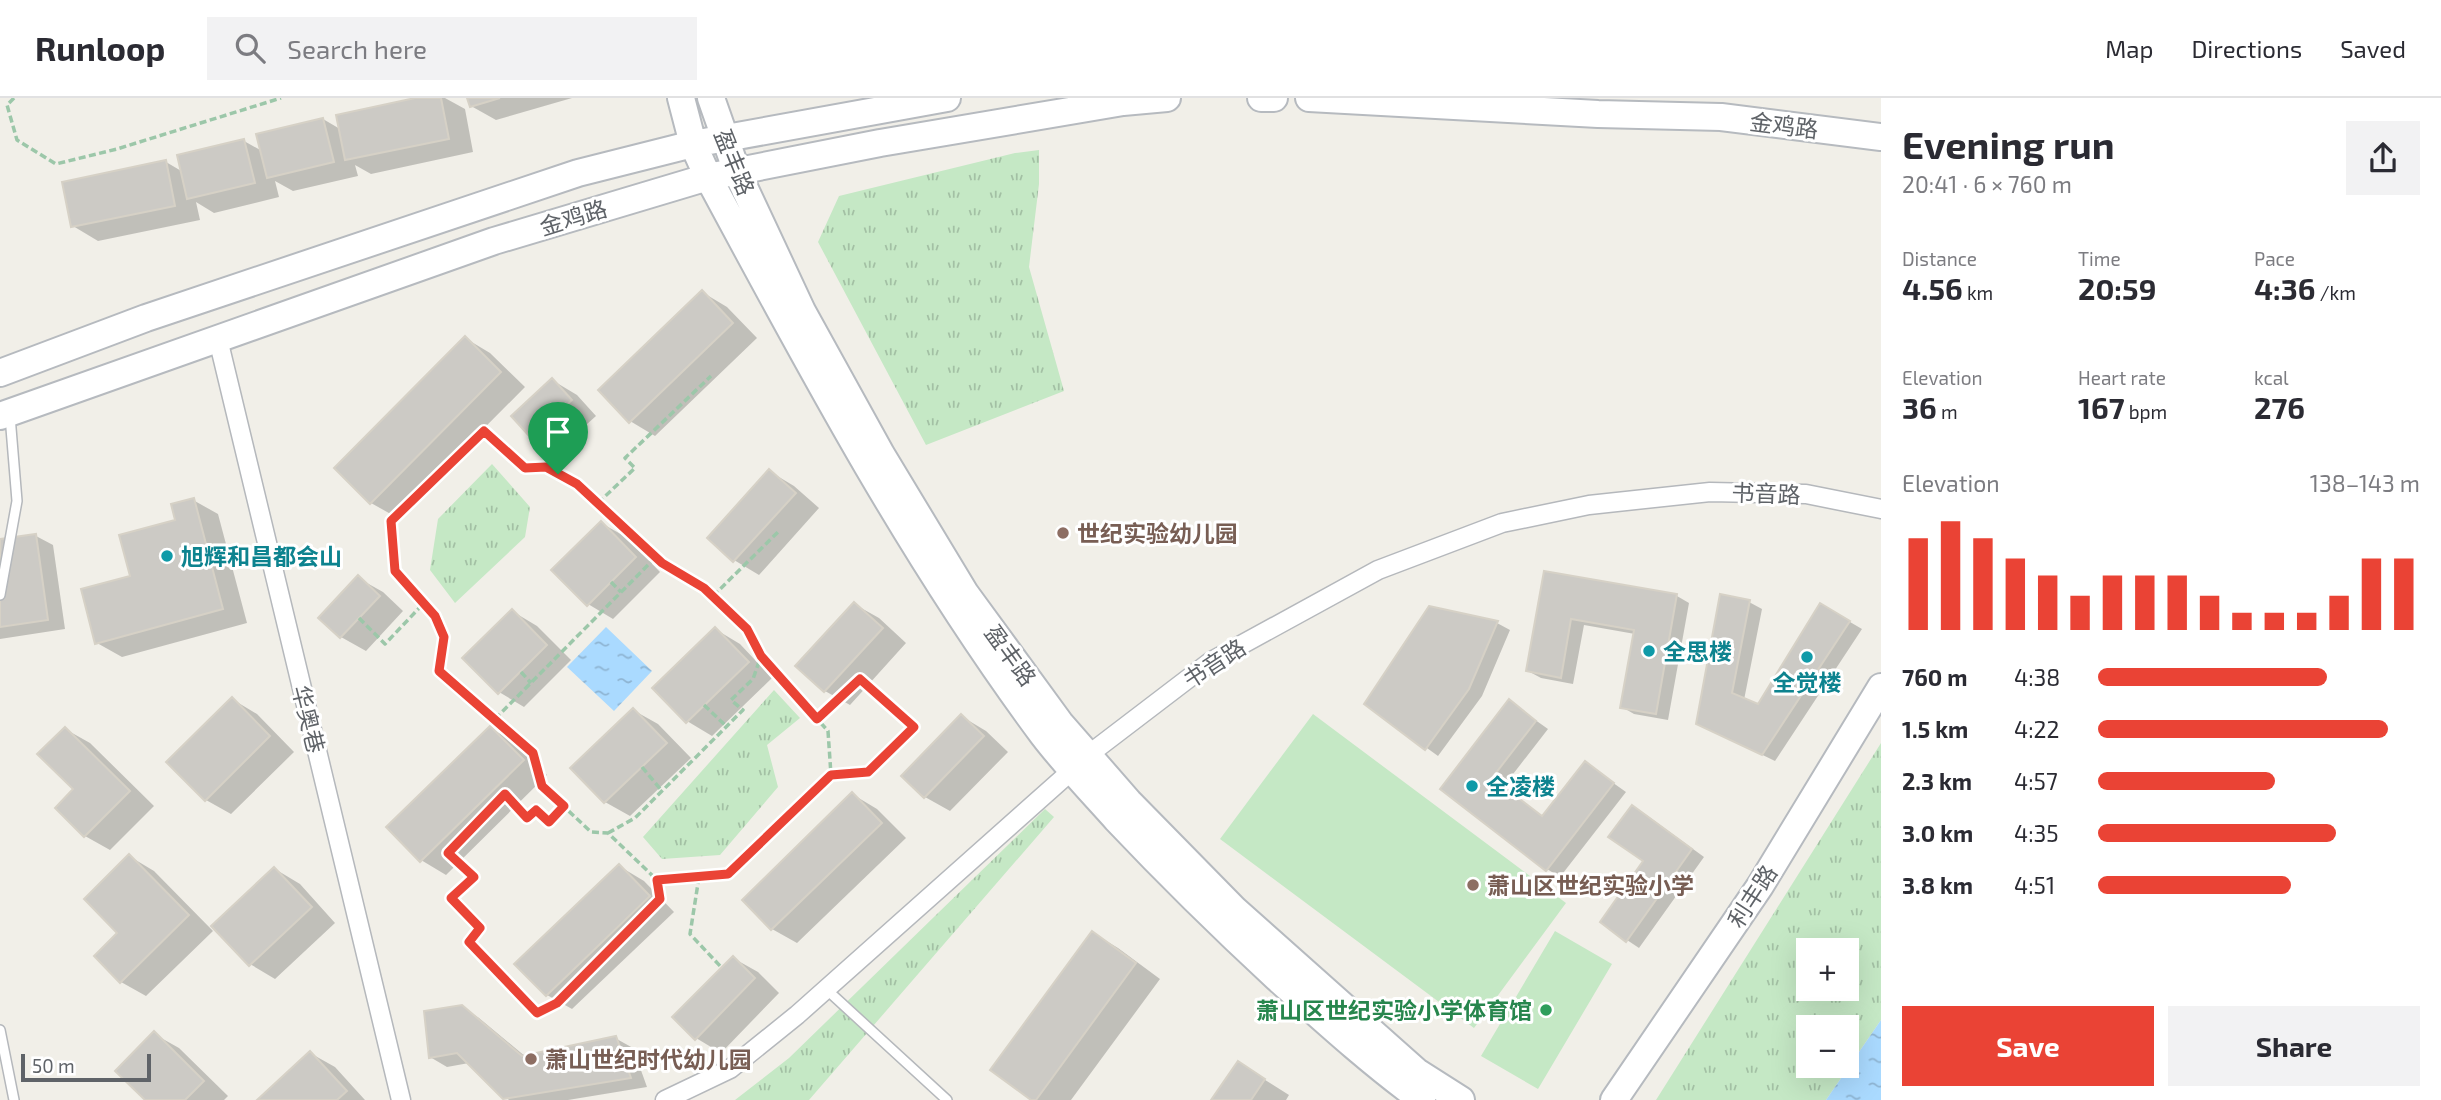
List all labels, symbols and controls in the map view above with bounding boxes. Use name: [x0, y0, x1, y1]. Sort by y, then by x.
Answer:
search box: [207, 17, 697, 80]
text: Runloop: [35, 28, 165, 68]
icon: search: [231, 29, 269, 67]
text: Search here: [287, 33, 427, 64]
text: Map: [2105, 34, 2153, 63]
text: Directions: [2191, 34, 2302, 63]
text: Saved: [2340, 34, 2406, 63]
street label: 金鸡路: [1748, 107, 1820, 143]
text: Evening run: [1902, 121, 2115, 167]
button: share: [2346, 121, 2420, 195]
street label: 盈丰路: [709, 125, 761, 199]
text: 20:41 · 6 × 760 m: [1902, 170, 2072, 198]
street label: 金鸡路: [536, 194, 610, 240]
text: Distance: [1902, 247, 1977, 270]
text: Time: [2078, 247, 2121, 270]
text: Pace: [2254, 247, 2295, 270]
text: 4.56: [1902, 270, 1963, 306]
text: 20:59: [2078, 270, 2156, 306]
text: 4:36: [2254, 270, 2316, 306]
text: km: [1963, 281, 1993, 304]
text: /km: [2316, 281, 2356, 304]
text: Elevation: [1902, 366, 1983, 389]
text: Heart rate: [2078, 366, 2166, 389]
text: kcal: [2254, 366, 2289, 389]
text: 36: [1902, 389, 1937, 425]
text: 167: [2078, 389, 2125, 425]
text: 276: [2254, 389, 2305, 425]
text: m: [1937, 400, 1958, 423]
text: bpm: [2125, 400, 2167, 423]
pin: [528, 402, 588, 474]
icon: arrive: [539, 413, 577, 451]
text: Elevation: [1902, 469, 2000, 497]
text: 138–143 m: [2310, 469, 2420, 497]
street label: 书音路: [1731, 478, 1801, 508]
place label: 世纪实验幼儿园: [1077, 519, 1238, 547]
marker: 世纪实验幼儿园: [1055, 525, 1071, 541]
place label: 旭辉和昌都会山: [181, 542, 342, 570]
marker: 旭辉和昌都会山: [159, 548, 175, 564]
street label: 盈丰路: [979, 619, 1043, 691]
street label: 书音路: [1177, 632, 1251, 694]
place label: 全思楼: [1663, 637, 1732, 665]
marker: 全思楼: [1641, 643, 1657, 659]
marker: 全觉楼: [1799, 649, 1815, 665]
text: 760 m: [1902, 663, 1967, 691]
text: 4:38: [2014, 663, 2060, 691]
place label: 全觉楼: [1773, 668, 1842, 696]
street label: 华奥巷: [287, 682, 331, 756]
text: 1.5 km: [1902, 715, 1968, 743]
text: 4:22: [2014, 715, 2059, 743]
text: 2.3 km: [1902, 767, 1972, 795]
text: 4:57: [2014, 767, 2058, 795]
place label: 全凌楼: [1486, 772, 1555, 800]
marker: 全凌楼: [1464, 778, 1480, 794]
text: 3.0 km: [1902, 819, 1973, 847]
text: 4:35: [2014, 819, 2059, 847]
street label: 利丰路: [1721, 859, 1783, 933]
place label: 萧山区世纪实验小学: [1487, 871, 1694, 899]
text: 3.8 km: [1902, 871, 1973, 899]
text: 4:51: [2014, 871, 2055, 899]
marker: 萧山区世纪实验小学: [1465, 877, 1481, 893]
map controls: [1796, 938, 1859, 1078]
button: +: [1796, 938, 1859, 1001]
place label: 萧山区世纪实验小学体育馆: [1256, 996, 1532, 1024]
marker: 萧山区世纪实验小学体育馆: [1538, 1002, 1554, 1018]
button: Save: [1902, 1006, 2154, 1086]
button: Share: [2168, 1006, 2420, 1086]
button: −: [1796, 1015, 1859, 1078]
place label: 萧山世纪时代幼儿园: [545, 1045, 752, 1073]
scale bar: [21, 1051, 150, 1083]
marker: 萧山世纪时代幼儿园: [523, 1051, 539, 1067]
text: 50 m: [32, 1054, 75, 1077]

